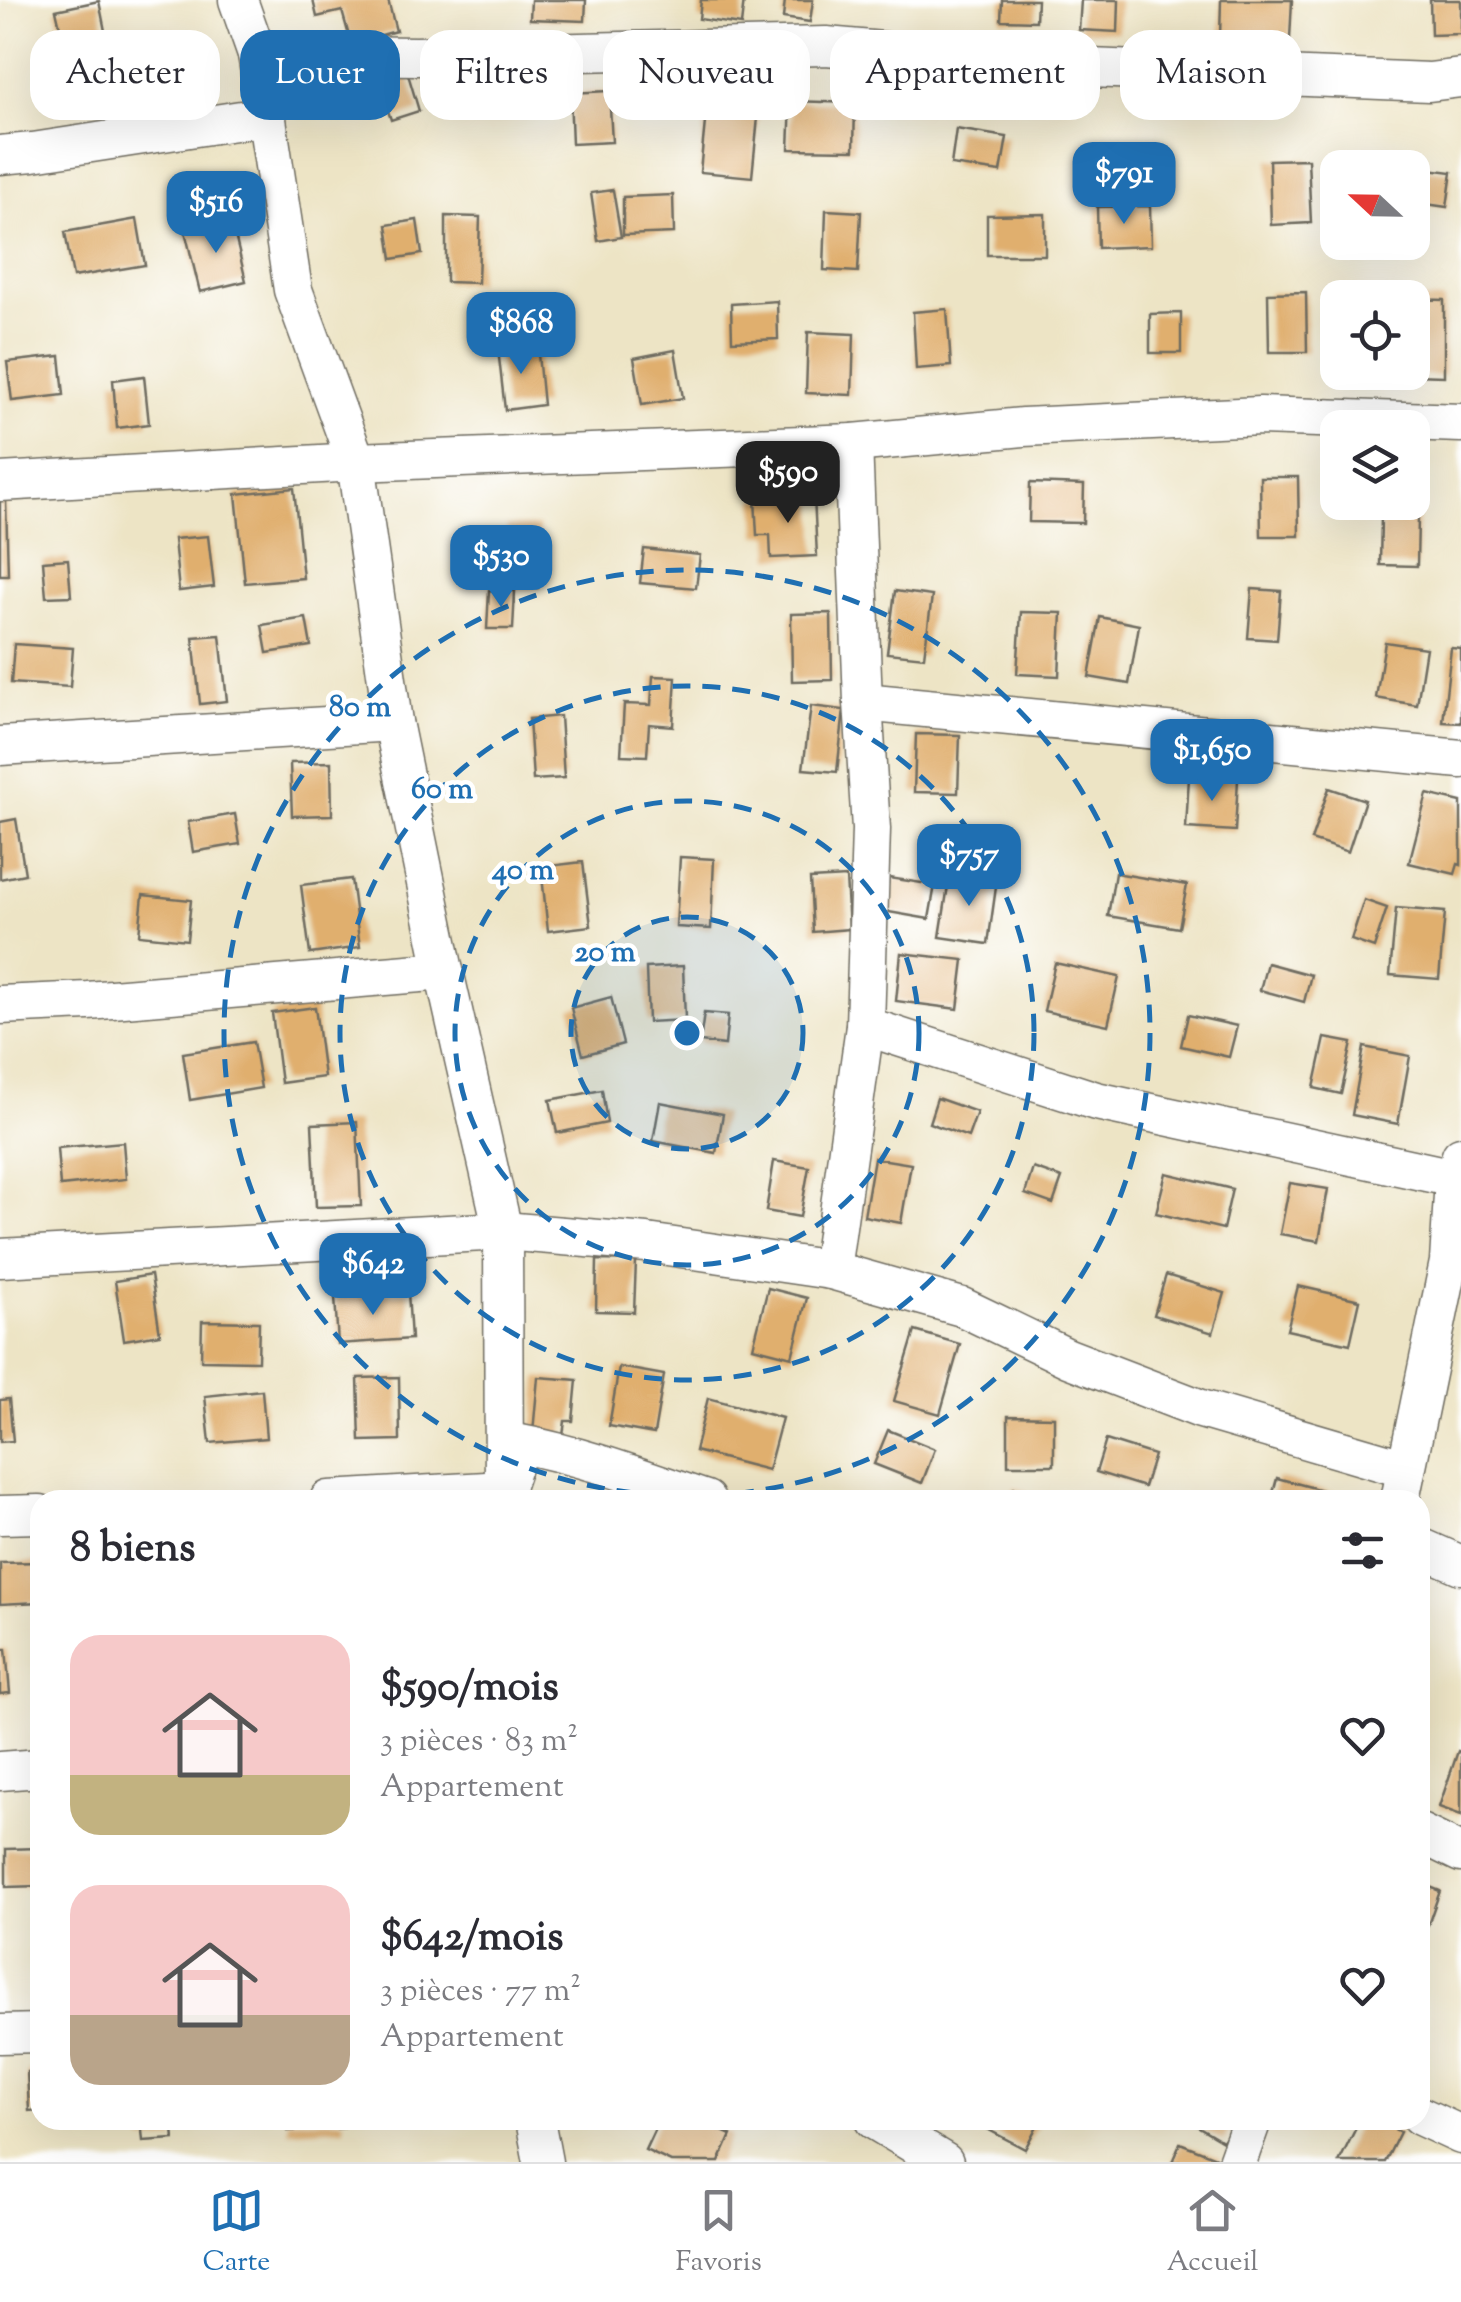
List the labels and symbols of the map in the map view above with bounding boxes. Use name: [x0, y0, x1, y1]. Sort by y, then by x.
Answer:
pin: $791: [1065, 142, 1183, 227]
north arrow: [1320, 150, 1430, 260]
pin: $516: [157, 171, 275, 256]
pin: $868: [462, 292, 580, 377]
pin: $590: [729, 441, 847, 526]
pin: $530: [442, 525, 560, 610]
text: 80 m: [329, 687, 391, 730]
pin: $1,650: [1131, 719, 1293, 804]
text: 60 m: [411, 769, 473, 812]
pin: $757: [910, 824, 1028, 909]
text: 40 m: [491, 850, 554, 893]
text: 20 m: [574, 932, 636, 975]
centre of rings: [669, 1015, 705, 1051]
pin: $642: [314, 1233, 432, 1318]

